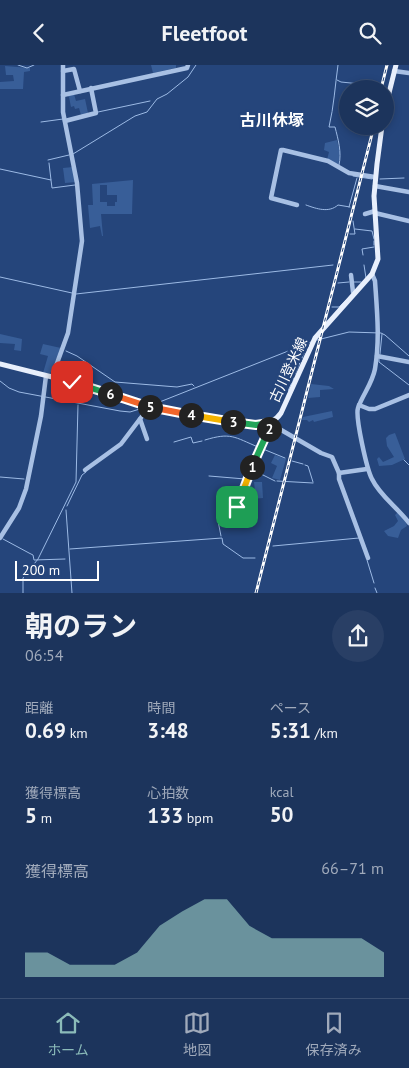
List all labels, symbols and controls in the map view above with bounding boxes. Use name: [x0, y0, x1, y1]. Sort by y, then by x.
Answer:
icon: back: [25, 19, 53, 47]
text: Fleetfoot: [162, 19, 247, 47]
icon: search: [356, 19, 384, 47]
map controls: [339, 80, 394, 135]
button: layers: [339, 80, 394, 135]
district label: 古川休塚: [240, 110, 304, 130]
street label: 古川登米線: [265, 334, 311, 406]
pin: [51, 361, 93, 403]
icon: check: [58, 368, 86, 396]
pin: 6: [98, 381, 122, 407]
text: 6: [107, 385, 114, 403]
pin: 5: [138, 395, 162, 419]
text: 5: [147, 398, 154, 416]
pin: 4: [178, 403, 204, 427]
text: 4: [188, 406, 195, 424]
pin: 3: [220, 409, 246, 435]
text: 3: [230, 413, 237, 431]
pin: 2: [256, 417, 282, 441]
text: 2: [266, 420, 273, 438]
pin: 1: [240, 455, 264, 479]
text: 1: [249, 458, 256, 476]
pin: [216, 486, 258, 528]
icon: arrive: [223, 493, 251, 521]
scale bar: [15, 558, 99, 581]
text: 200 m: [22, 561, 60, 579]
text: 朝のラン: [25, 607, 137, 644]
button: share: [332, 610, 384, 662]
text: 06:54: [25, 645, 63, 665]
text: 距離: [25, 699, 53, 717]
text: 時間: [147, 699, 175, 717]
text: ペース: [270, 699, 311, 717]
text: 0.69: [25, 717, 66, 744]
text: 3:48: [147, 717, 189, 744]
text: 5:31: [270, 717, 311, 744]
text: km: [66, 724, 88, 742]
text: /km: [311, 724, 338, 742]
text: kcal: [270, 783, 294, 801]
text: 獲得標高: [25, 784, 81, 802]
text: 心拍数: [147, 784, 189, 802]
text: 50: [270, 801, 293, 828]
text: 5: [25, 802, 37, 829]
text: 133: [147, 802, 183, 829]
text: m: [37, 809, 52, 827]
text: bpm: [183, 809, 213, 827]
text: 66–71 m: [321, 858, 384, 878]
text: 獲得標高: [25, 861, 89, 881]
tab: ホーム: [47, 1009, 89, 1059]
tab: 地図: [183, 1009, 211, 1059]
tab: 保存済み: [306, 1009, 362, 1059]

